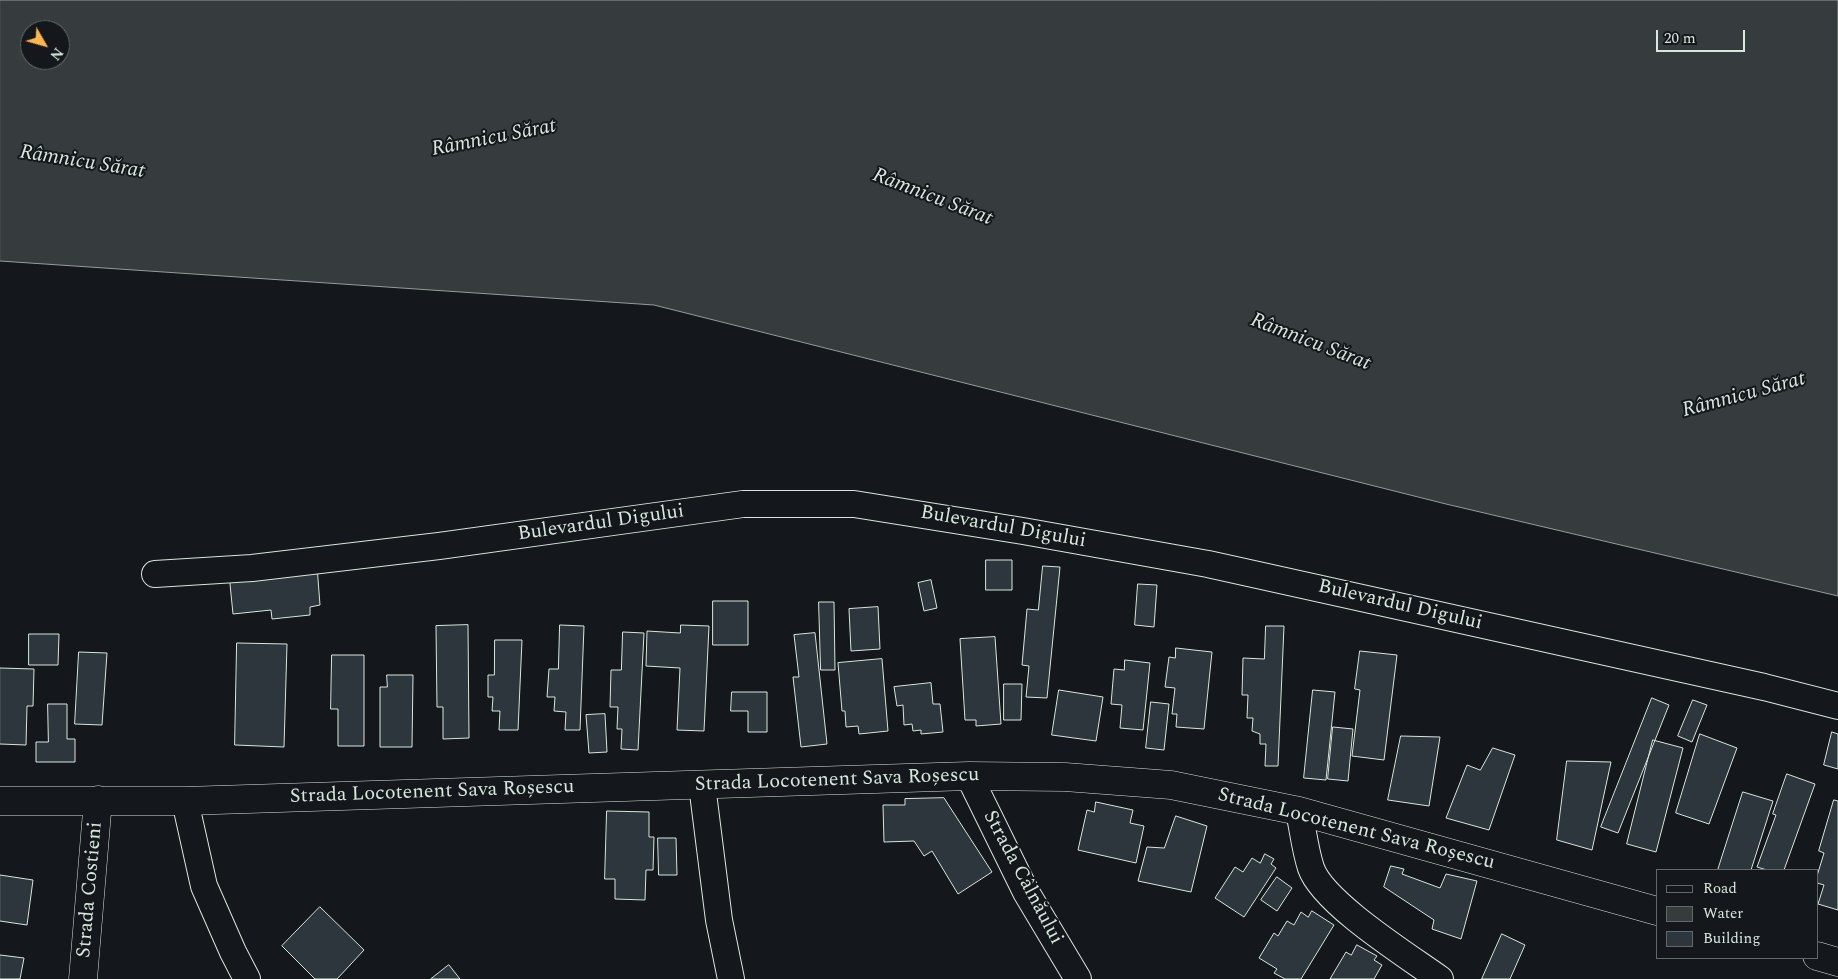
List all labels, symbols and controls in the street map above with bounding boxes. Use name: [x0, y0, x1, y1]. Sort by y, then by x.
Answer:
north arrow: [20, 20, 70, 70]
scale bar: [1658, 20, 1747, 52]
text: 20 m: [1664, 27, 1696, 50]
text: N: [45, 43, 68, 65]
water label: Râmnicu Sărat: [430, 115, 558, 163]
water label: Râmnicu Sărat: [18, 141, 146, 185]
water label: Râmnicu Sărat: [868, 164, 996, 232]
water label: Râmnicu Sărat: [1246, 309, 1374, 377]
water label: Râmnicu Sărat: [1680, 367, 1808, 425]
street label: Bulevardul Digului: [516, 500, 686, 548]
street label: Bulevardul Digului: [918, 502, 1088, 554]
street label: Bulevardul Digului: [1316, 575, 1484, 637]
street label: Strada Locotenent Sava Roșescu: [694, 764, 980, 798]
street label: Strada Locotenent Sava Roșescu: [289, 776, 575, 810]
street label: Strada Locotenent Sava Roșescu: [1215, 784, 1497, 876]
street label: Strada Câlnăului: [977, 807, 1067, 949]
street label: Strada Costieni: [73, 821, 109, 959]
legend: [1656, 869, 1818, 959]
text: Road: [1703, 877, 1737, 900]
text: Water: [1703, 902, 1743, 925]
text: Building: [1703, 927, 1760, 950]

